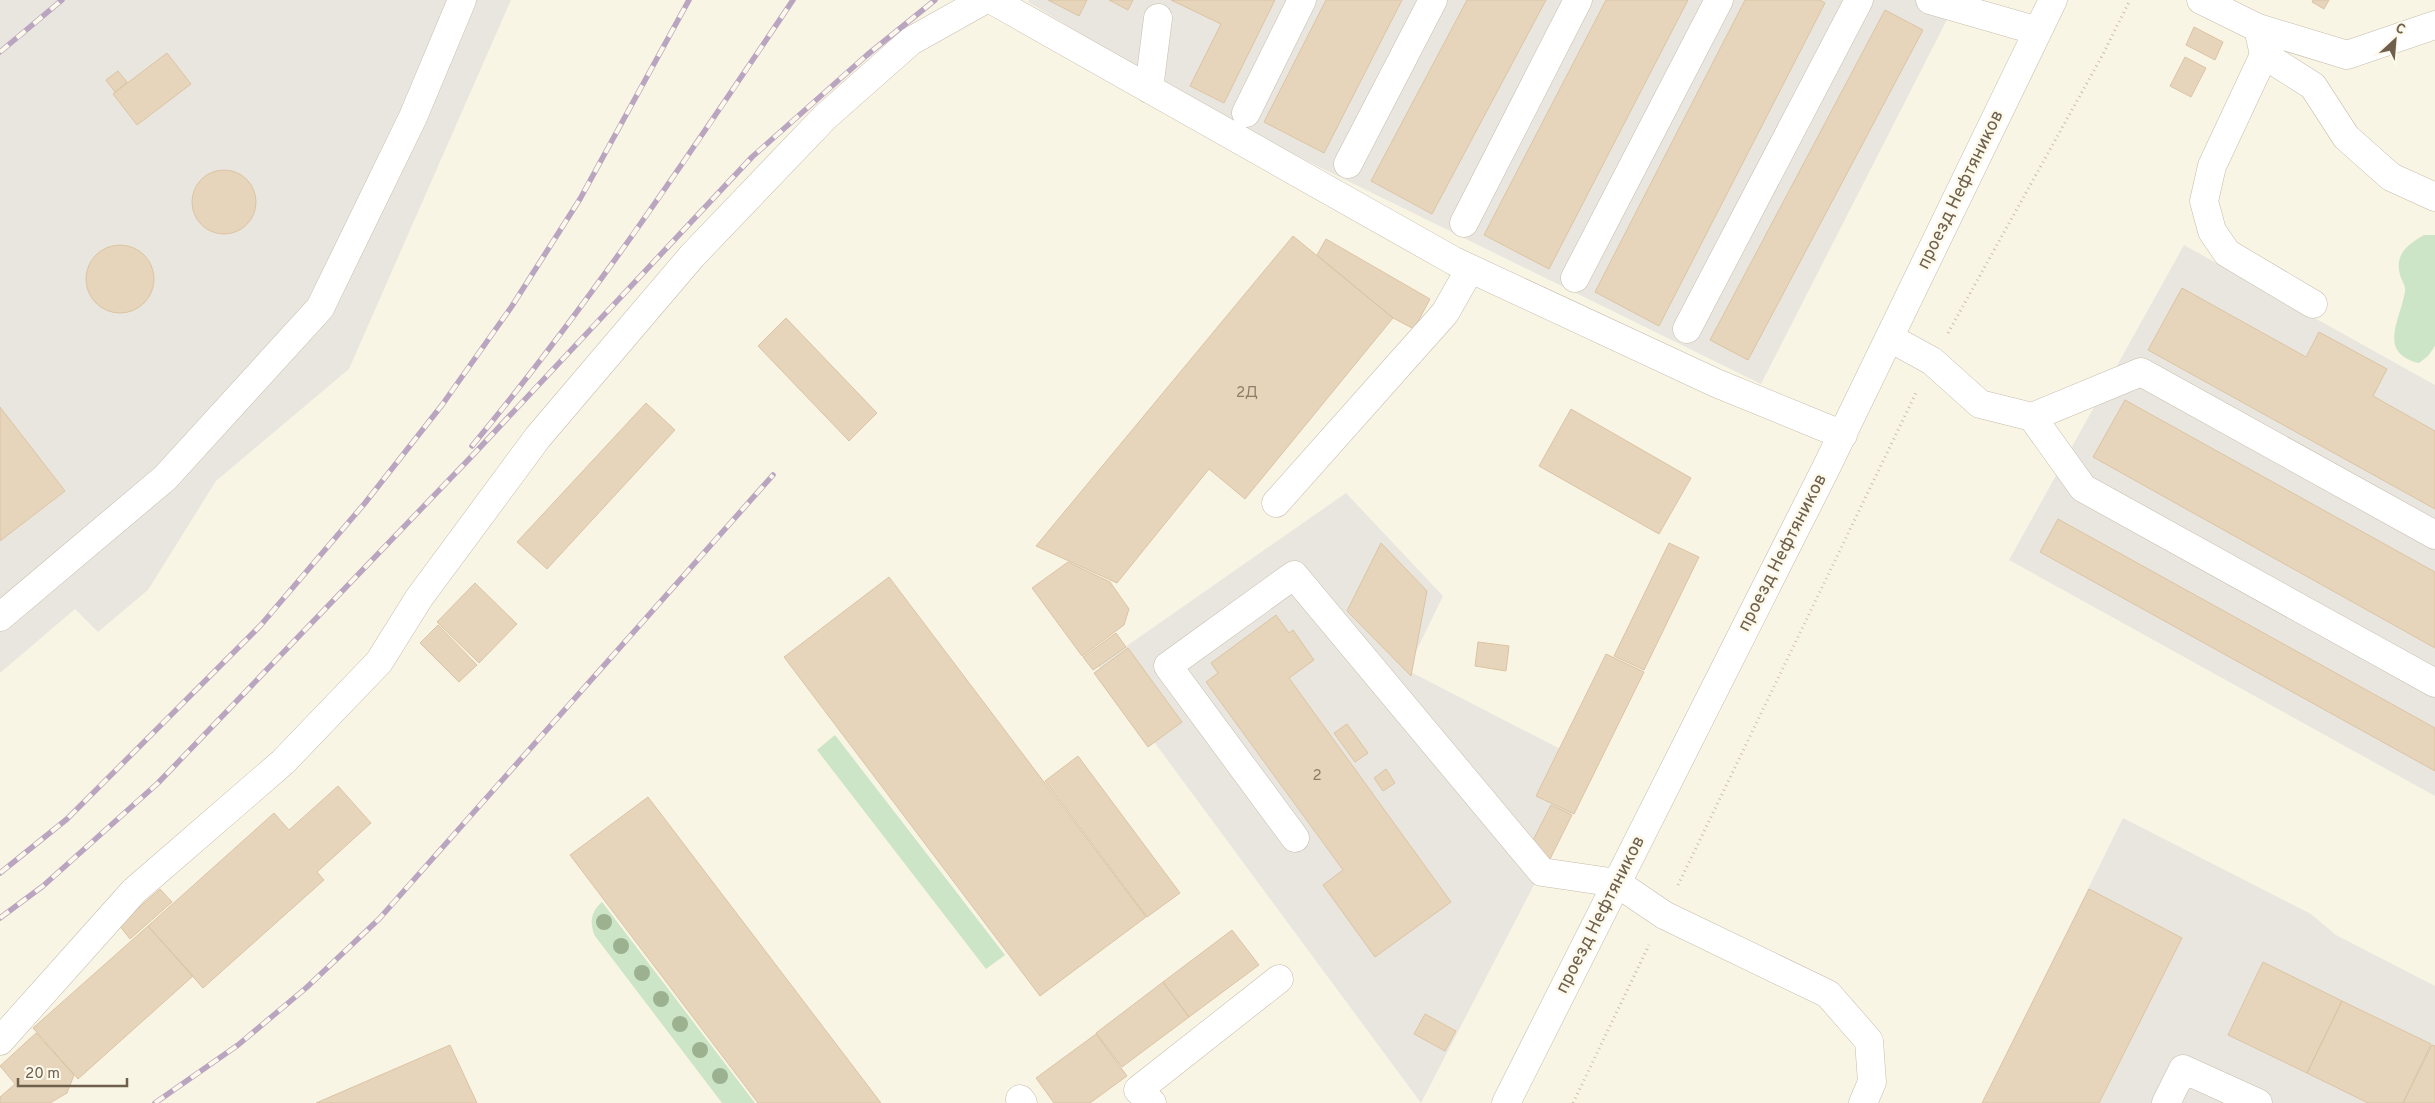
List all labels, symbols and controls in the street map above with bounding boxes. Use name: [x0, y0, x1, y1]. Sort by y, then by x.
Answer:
north arrow: [2370, 15, 2420, 65]
text: С: [2392, 20, 2408, 39]
street label: проезд Нефтяников: [1913, 107, 2009, 273]
house number: 2Д: [1236, 384, 1258, 403]
street label: проезд Нефтяников: [1733, 470, 1833, 636]
house number: 2: [1312, 767, 1322, 786]
street label: проезд Нефтяников: [1551, 832, 1651, 998]
scale bar: [18, 1056, 126, 1088]
text: 20 m: [25, 1065, 60, 1084]

